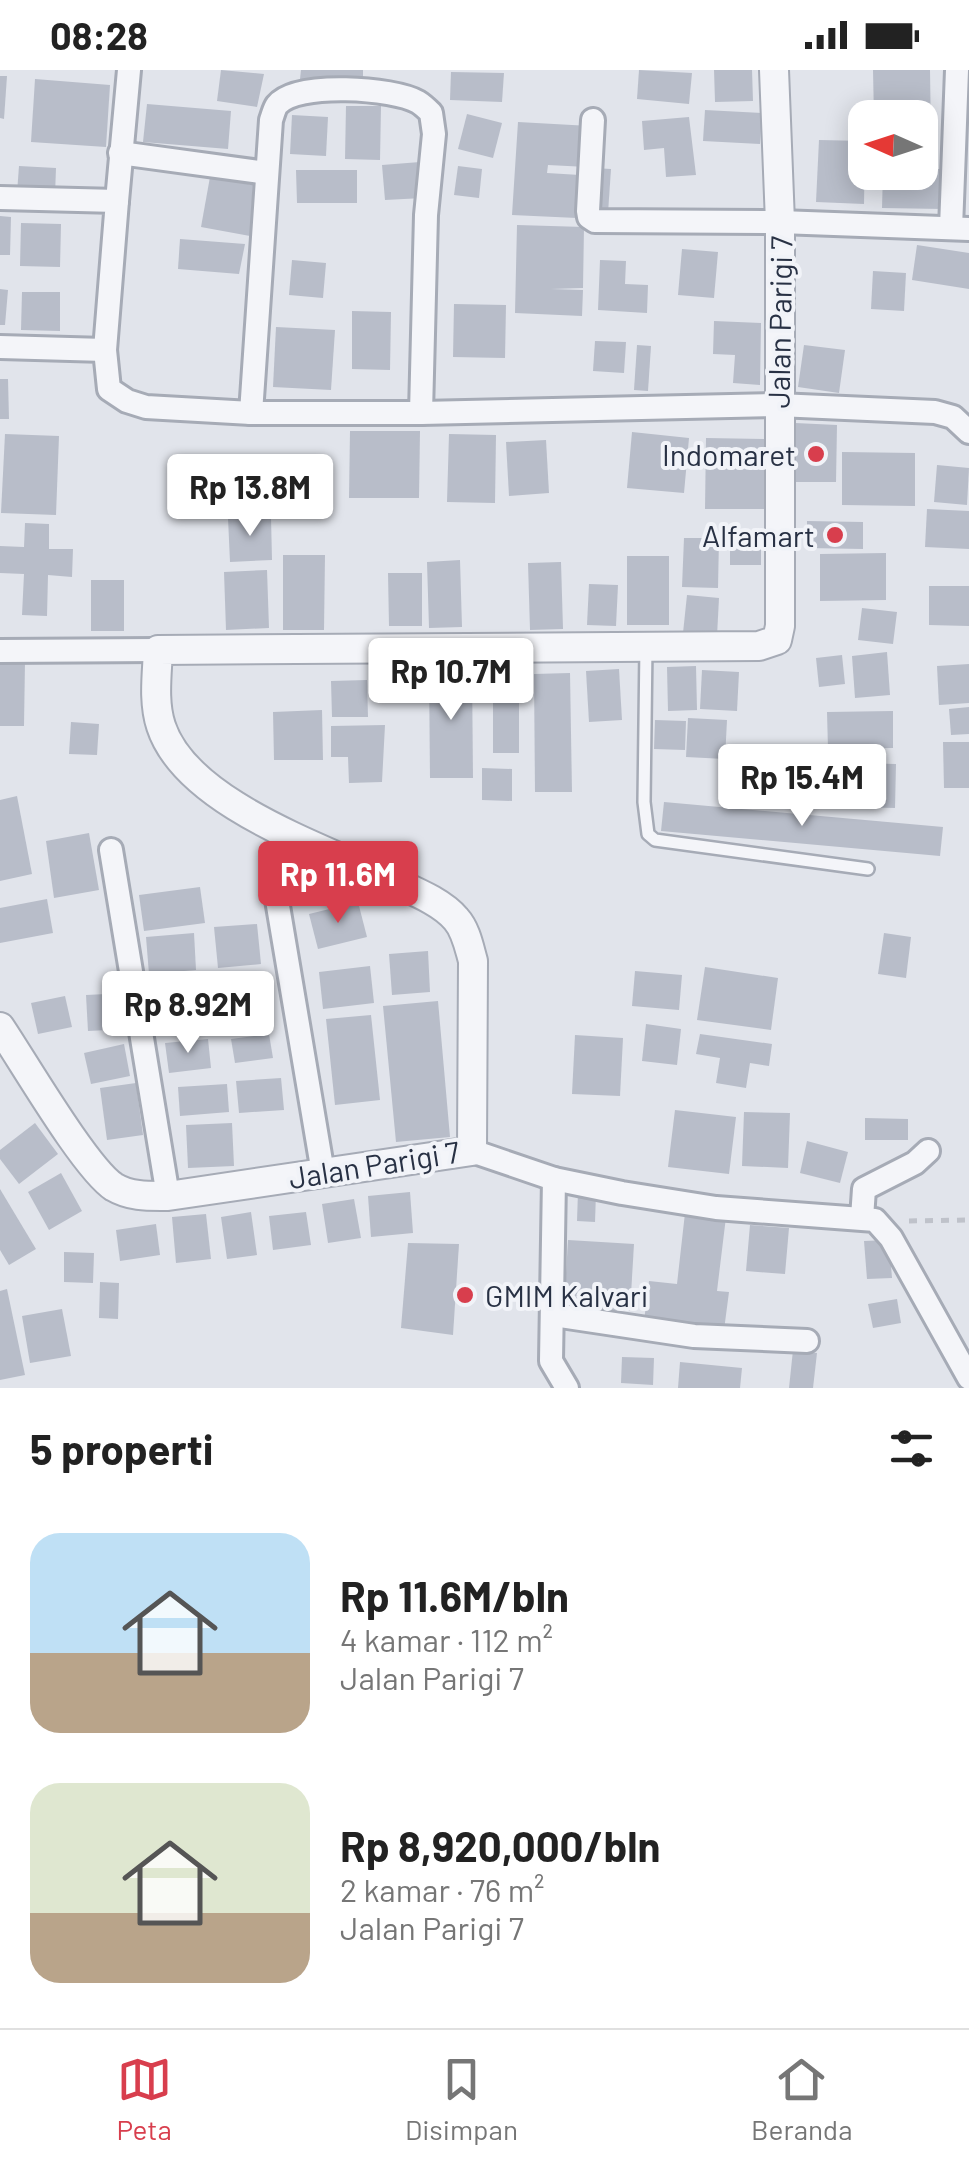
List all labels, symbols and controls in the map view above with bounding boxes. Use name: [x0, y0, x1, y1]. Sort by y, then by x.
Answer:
text: 08:28: [50, 12, 148, 58]
north arrow: [848, 100, 938, 190]
map controls: [848, 100, 938, 190]
street label: Jalan Parigi 7: [759, 235, 799, 409]
place label: Indomaret: [662, 436, 796, 472]
marker: Indomaret: [805, 443, 827, 465]
pin: Rp 13.8M: [147, 454, 353, 539]
text: Rp 13.8M: [189, 467, 311, 505]
place label: Alfamart: [702, 517, 815, 553]
marker: Alfamart: [824, 524, 846, 546]
pin: Rp 10.7M: [348, 638, 554, 723]
text: Rp 10.7M: [390, 651, 512, 689]
pin: Rp 15.4M: [699, 744, 905, 829]
text: Rp 15.4M: [740, 757, 864, 795]
pin: Rp 11.6M: [235, 841, 441, 926]
text: Rp 11.6M: [280, 854, 396, 892]
pin: Rp 8.92M: [85, 971, 291, 1056]
text: Rp 8.92M: [124, 984, 252, 1022]
street label: Jalan Parigi 7: [286, 1133, 462, 1195]
place label: GMIM Kalvari: [485, 1277, 648, 1313]
marker: GMIM Kalvari: [454, 1284, 476, 1306]
icon: filters: [884, 1421, 939, 1476]
text: 5 properti: [30, 1423, 214, 1473]
text: Rp 11.6M/bln: [340, 1570, 569, 1620]
icon: home: [110, 1573, 230, 1693]
text: 4 kamar · 112 m²: [340, 1620, 553, 1658]
text: Jalan Parigi 7: [340, 1658, 524, 1696]
text: Rp 8,920,000/bln: [340, 1820, 660, 1870]
icon: home: [110, 1823, 230, 1943]
text: 2 kamar · 76 m²: [340, 1870, 545, 1908]
text: Jalan Parigi 7: [340, 1908, 524, 1946]
tab: Peta: [117, 2052, 172, 2146]
tab: Disimpan: [405, 2052, 518, 2146]
tab: Beranda: [751, 2052, 852, 2146]

